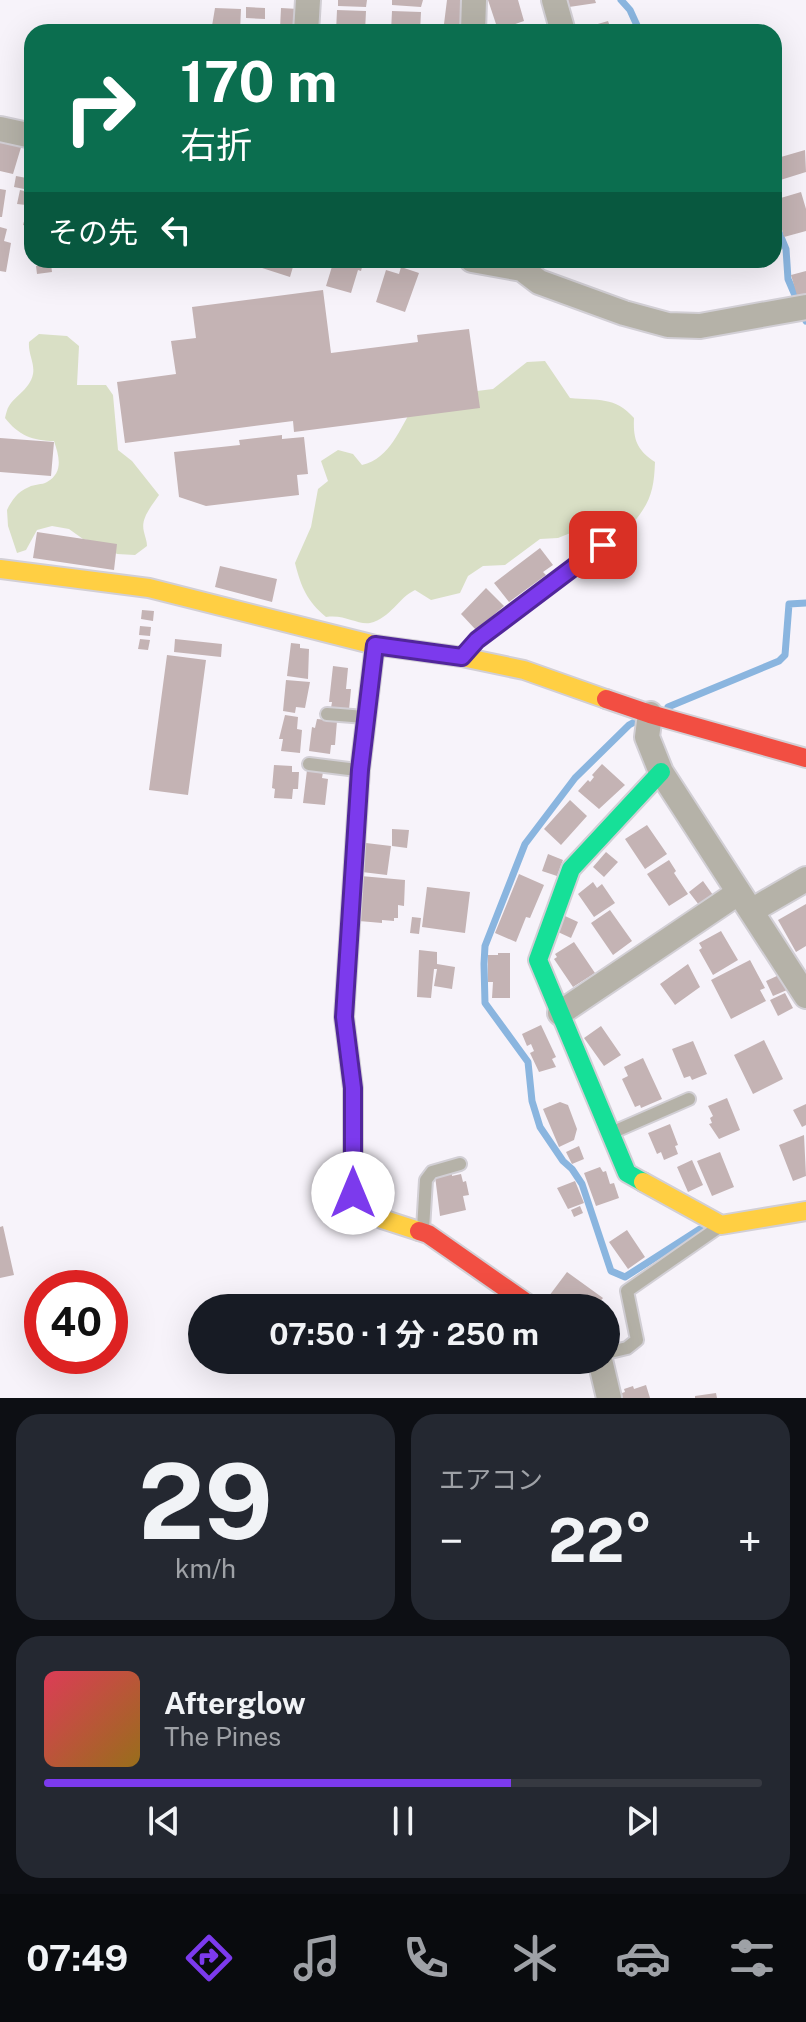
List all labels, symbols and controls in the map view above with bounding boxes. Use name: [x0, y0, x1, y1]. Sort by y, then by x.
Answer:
text: 170 m: [180, 49, 337, 115]
icon: right: [48, 56, 152, 160]
text: 右折: [180, 124, 252, 166]
icon: left: [154, 208, 198, 252]
text: その先: [48, 214, 138, 250]
pin: [569, 511, 637, 579]
icon: arrive: [581, 523, 625, 567]
position arrow: [311, 1151, 395, 1235]
speed limit sign: 40: [24, 1270, 128, 1374]
text: 07:50 · 1 分 · 250 m: [269, 1316, 539, 1352]
text: 29: [138, 1440, 273, 1562]
text: エアコン: [439, 1464, 543, 1495]
text: 22°: [548, 1505, 653, 1576]
text: −: [439, 1515, 463, 1567]
text: +: [738, 1515, 762, 1567]
text: km/h: [175, 1553, 236, 1584]
text: Afterglow: [164, 1685, 306, 1721]
text: The Pines: [164, 1721, 281, 1752]
icon: previous: [142, 1799, 186, 1843]
icon: pause: [381, 1799, 425, 1843]
icon: next: [620, 1799, 664, 1843]
icon: directions: [181, 1930, 237, 1986]
icon: music: [289, 1930, 345, 1986]
icon: phone: [398, 1930, 454, 1986]
icon: climate: [507, 1930, 563, 1986]
icon: car: [615, 1930, 671, 1986]
icon: filters: [724, 1930, 780, 1986]
text: 07:49: [26, 1937, 128, 1979]

